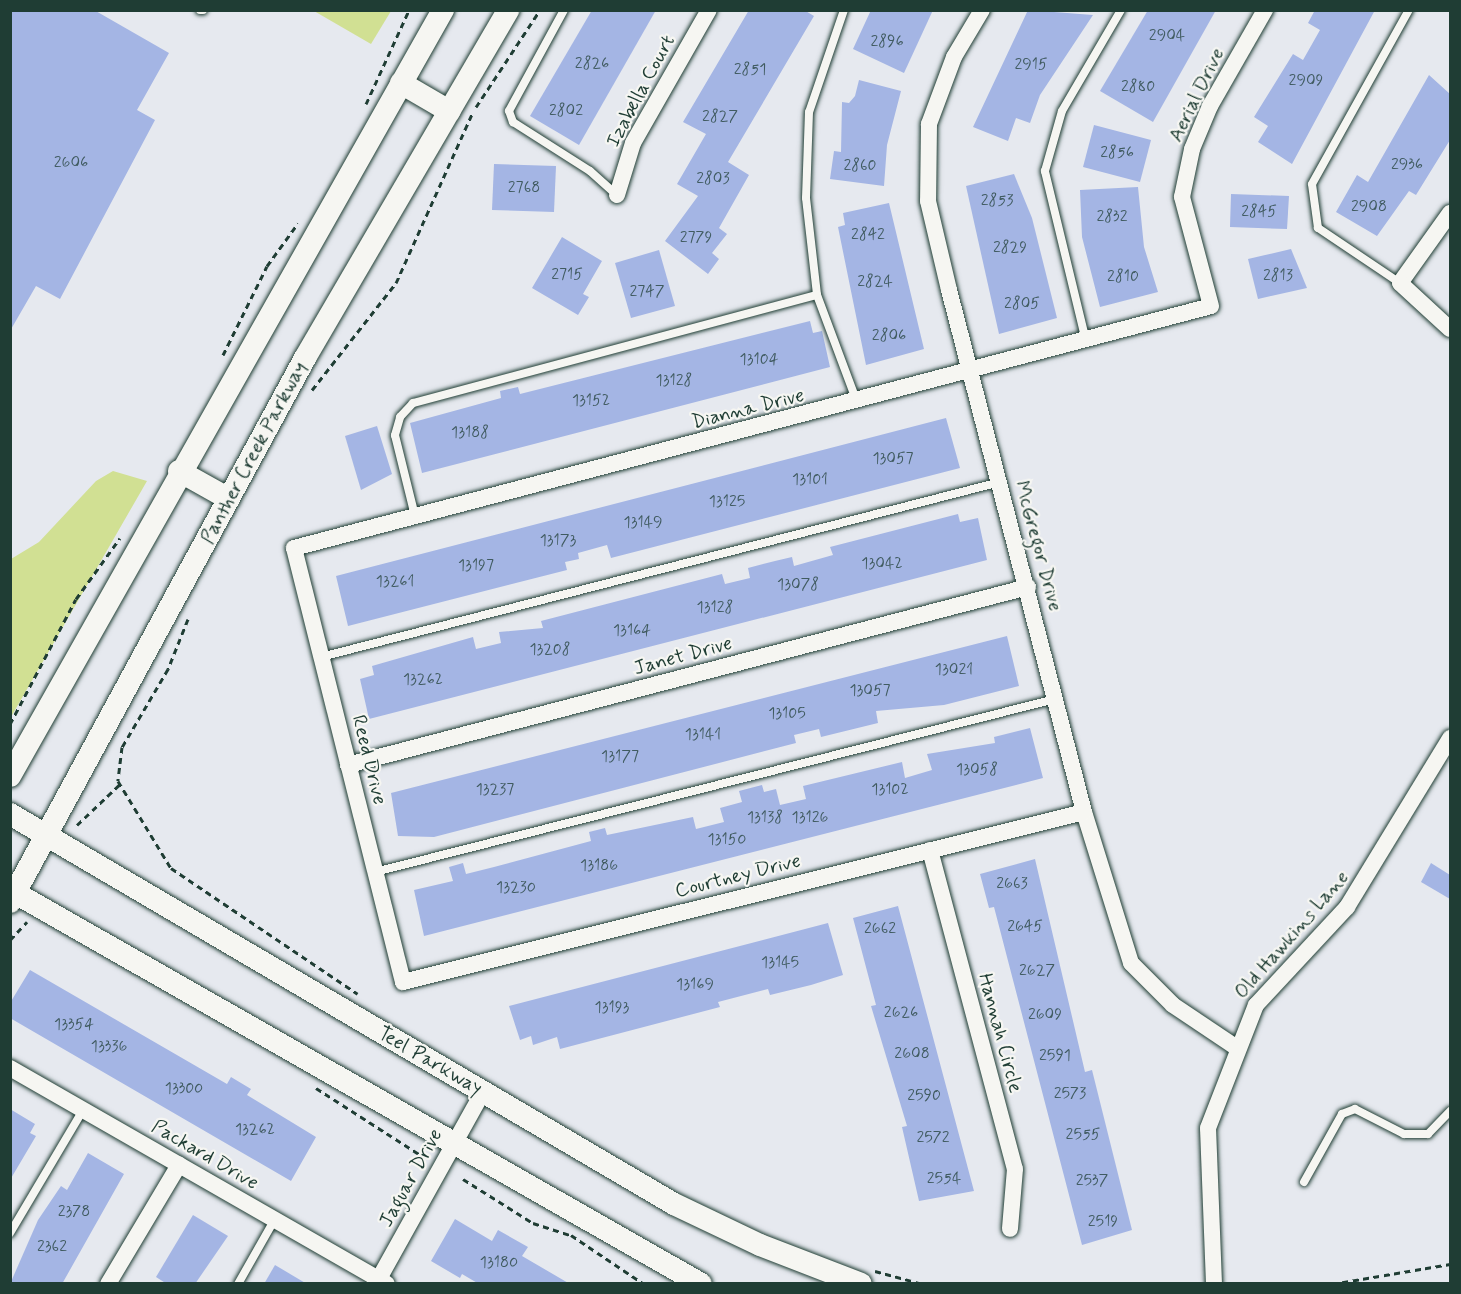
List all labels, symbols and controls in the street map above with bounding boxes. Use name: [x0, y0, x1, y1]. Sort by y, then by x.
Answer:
house number: 2904: [1149, 26, 1185, 46]
street label: Izabella Court: [602, 31, 680, 151]
house number: 2896: [870, 32, 904, 52]
street label: Aerial Drive: [1164, 45, 1230, 145]
house number: 2826: [575, 54, 609, 74]
house number: 2915: [1014, 55, 1048, 75]
house number: 2851: [734, 60, 766, 80]
house number: 2909: [1289, 71, 1323, 91]
house number: 2880: [1121, 77, 1155, 97]
house number: 2802: [549, 101, 583, 121]
house number: 2827: [702, 107, 738, 127]
house number: 2856: [1100, 143, 1134, 163]
house number: 2606: [54, 153, 88, 173]
house number: 2936: [1391, 155, 1423, 175]
house number: 2860: [843, 156, 877, 176]
house number: 2803: [696, 169, 730, 189]
house number: 2768: [508, 178, 540, 198]
house number: 2853: [981, 191, 1013, 211]
house number: 2908: [1351, 197, 1387, 217]
house number: 2845: [1241, 202, 1277, 222]
house number: 2832: [1097, 207, 1127, 227]
house number: 2842: [851, 225, 885, 245]
house number: 2779: [680, 228, 712, 248]
house number: 2829: [993, 238, 1027, 258]
house number: 2715: [551, 265, 583, 285]
house number: 2813: [1263, 266, 1293, 286]
house number: 2810: [1107, 267, 1139, 287]
house number: 2824: [857, 272, 893, 292]
house number: 2747: [629, 282, 665, 302]
house number: 2805: [1004, 294, 1040, 314]
house number: 2806: [872, 326, 906, 346]
house number: 13104: [740, 350, 778, 370]
street label: Panther Creek Parkway: [196, 358, 312, 548]
house number: 13128: [656, 371, 692, 391]
street label: Dianna Drive: [689, 383, 807, 435]
house number: 13152: [572, 391, 610, 411]
house number: 13188: [451, 423, 489, 443]
house number: 13057: [872, 449, 914, 469]
house number: 13101: [792, 470, 828, 490]
street label: McGregor Drive: [1009, 478, 1067, 614]
house number: 13125: [709, 492, 745, 512]
house number: 13149: [624, 513, 662, 533]
house number: 13173: [540, 531, 576, 551]
house number: 13042: [861, 554, 903, 574]
house number: 13197: [458, 556, 494, 576]
house number: 13261: [376, 572, 414, 592]
house number: 13078: [777, 575, 819, 595]
house number: 13128: [697, 598, 733, 618]
house number: 13164: [613, 621, 651, 641]
street label: Janet Drive: [631, 631, 735, 681]
house number: 13208: [529, 640, 571, 660]
house number: 13021: [935, 660, 973, 680]
house number: 13262: [403, 670, 443, 690]
house number: 13057: [849, 681, 891, 701]
house number: 13105: [768, 704, 806, 724]
street label: Reed Drive: [346, 713, 392, 807]
house number: 13141: [685, 725, 721, 745]
house number: 13177: [601, 747, 639, 767]
house number: 13058: [956, 760, 998, 780]
house number: 13237: [476, 780, 514, 800]
house number: 13102: [871, 780, 909, 800]
house number: 13138: [747, 808, 783, 828]
house number: 13126: [792, 808, 828, 828]
house number: 13150: [708, 830, 746, 850]
street label: Courtney Drive: [673, 849, 803, 903]
house number: 13186: [580, 856, 618, 876]
street label: Old Hawkins Lane: [1233, 870, 1351, 1000]
house number: 2663: [996, 874, 1028, 894]
house number: 13230: [496, 878, 536, 898]
house number: 2645: [1007, 917, 1043, 937]
house number: 2662: [864, 919, 896, 939]
house number: 13145: [761, 953, 799, 973]
house number: 2627: [1019, 961, 1055, 981]
street label: Hannah Circle: [972, 970, 1028, 1096]
house number: 13169: [676, 975, 714, 995]
house number: 13193: [595, 998, 629, 1018]
house number: 2626: [884, 1003, 918, 1023]
house number: 2609: [1028, 1005, 1062, 1025]
house number: 13354: [54, 1015, 94, 1035]
street label: Teel Parkway: [376, 1023, 484, 1099]
house number: 13336: [91, 1037, 127, 1057]
house number: 2608: [894, 1044, 930, 1064]
house number: 2591: [1039, 1046, 1071, 1066]
house number: 13300: [165, 1079, 203, 1099]
house number: 2573: [1054, 1084, 1086, 1104]
house number: 2590: [907, 1086, 941, 1106]
street label: Packard Drive: [148, 1115, 262, 1195]
house number: 13262: [235, 1120, 275, 1140]
street label: Jaguar Drive: [374, 1125, 448, 1231]
house number: 2555: [1066, 1125, 1100, 1145]
house number: 2572: [916, 1128, 950, 1148]
house number: 2554: [927, 1169, 961, 1189]
house number: 2537: [1076, 1171, 1108, 1191]
house number: 2378: [58, 1202, 90, 1222]
house number: 2519: [1088, 1212, 1118, 1232]
house number: 2362: [37, 1237, 67, 1257]
house number: 13180: [480, 1253, 518, 1273]

